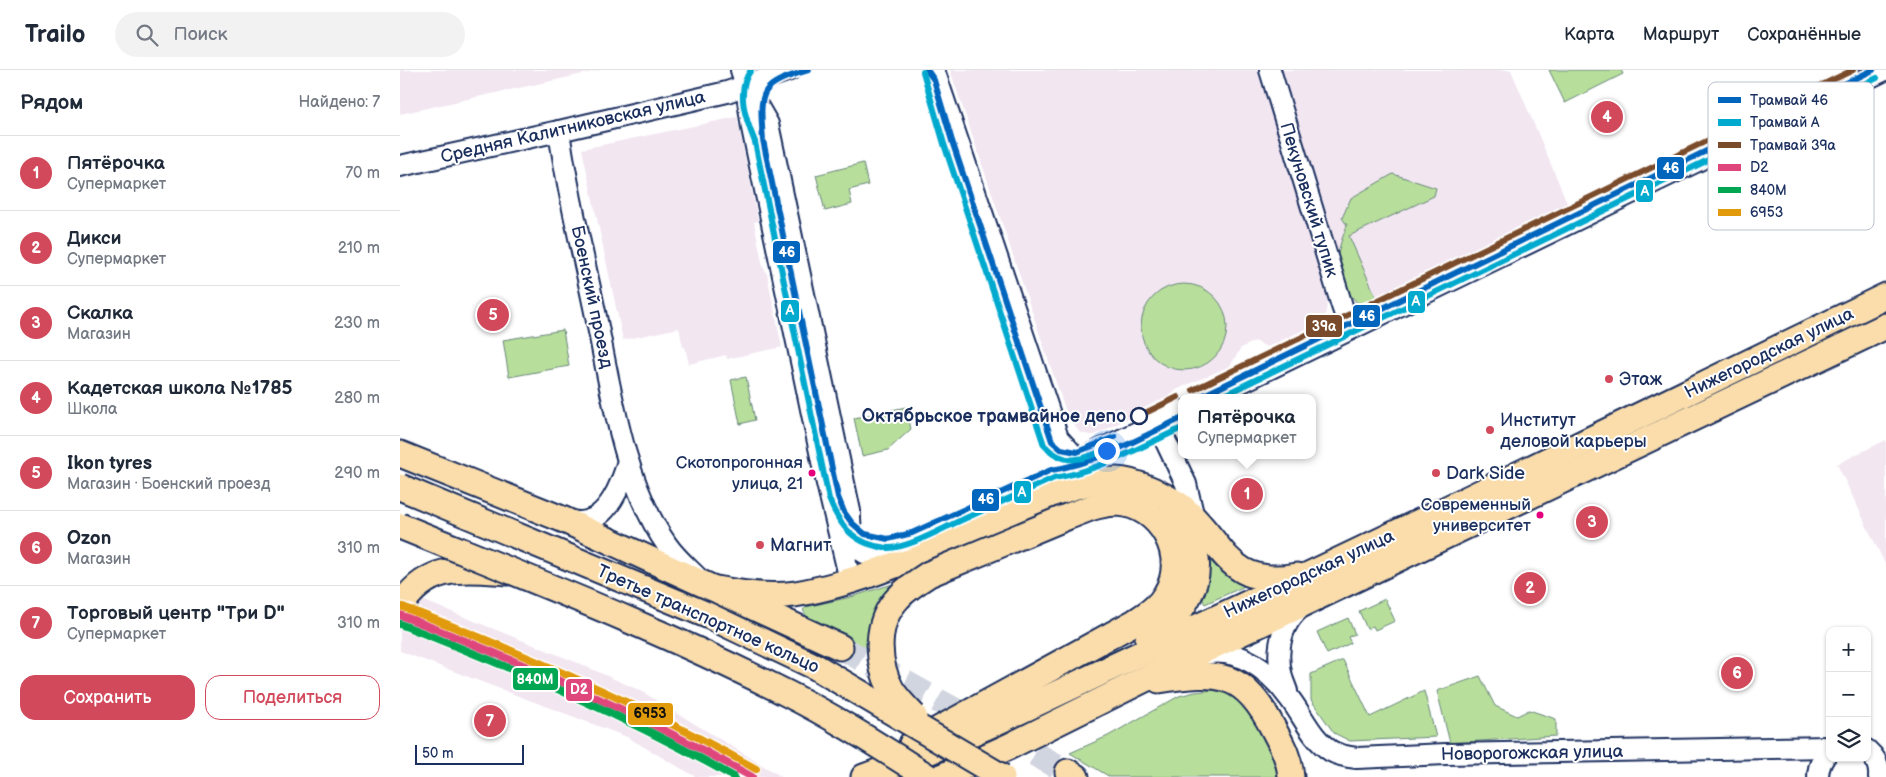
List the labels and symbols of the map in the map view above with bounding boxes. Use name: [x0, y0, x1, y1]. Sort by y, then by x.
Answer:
legend: [1708, 82, 1874, 230]
street label: Средняя Калитниковская улица: [439, 86, 708, 168]
text: Трамвай 46: [1750, 92, 1828, 109]
pin: 4: [1591, 98, 1623, 136]
text: Трамвай А: [1750, 114, 1820, 131]
street label: Пекуновский тупик: [1275, 120, 1343, 280]
text: Трамвай 39а: [1750, 137, 1837, 154]
line badge: 46: [1656, 156, 1685, 180]
text: D2: [1750, 159, 1769, 176]
text: 46: [1663, 160, 1679, 177]
line badge: А: [1635, 179, 1654, 203]
text: 840М: [1750, 182, 1787, 199]
text: А: [1640, 183, 1650, 200]
text: 6953: [1750, 204, 1783, 221]
street label: Боенский проезд: [567, 224, 617, 370]
line badge: 46: [772, 240, 801, 264]
text: 46: [779, 244, 795, 261]
line badge: А: [1407, 290, 1426, 314]
text: А: [1411, 293, 1421, 310]
pin: 5: [477, 296, 509, 334]
line badge: А: [780, 299, 800, 323]
text: А: [785, 302, 795, 319]
street label: Нижегородская улица: [1681, 303, 1857, 403]
line badge: 46: [1352, 304, 1381, 328]
text: 46: [1359, 308, 1375, 325]
line badge: 39а: [1305, 314, 1343, 338]
text: 39а: [1312, 318, 1337, 335]
place label: Этаж: [1619, 369, 1663, 390]
marker: Этаж: [1603, 373, 1615, 385]
place label: Октябрьское трамвайное депо: [862, 406, 1126, 427]
marker: Октябрьское трамвайное депо: [1130, 407, 1148, 425]
place label: Институт деловой карьеры: [1500, 410, 1647, 452]
marker: Институт деловой карьеры: [1484, 424, 1496, 436]
your location: [1094, 438, 1120, 464]
place label: Скотопрогонная улица, 21: [676, 453, 803, 494]
place label: Dark Side: [1446, 463, 1525, 484]
marker: Dark Side: [1430, 467, 1442, 479]
marker: Скотопрогонная улица, 21: [807, 468, 817, 478]
pin: 1: [1231, 475, 1263, 513]
line badge: А: [1013, 480, 1032, 504]
text: А: [1017, 484, 1027, 501]
line badge: 46: [971, 488, 1000, 512]
text: 46: [978, 491, 994, 508]
place label: Современный университет: [1421, 495, 1531, 536]
pin: 3: [1576, 503, 1608, 541]
marker: Современный университет: [1535, 510, 1545, 520]
street label: Нижегородская улица: [1221, 525, 1398, 623]
place label: Магнит: [770, 535, 832, 556]
marker: Магнит: [754, 539, 766, 551]
street label: Третье транспортное кольцо: [594, 560, 822, 678]
pin: 2: [1514, 569, 1546, 607]
pin: 6: [1721, 654, 1753, 692]
line badge: 840М: [512, 667, 559, 691]
text: 840М: [516, 671, 554, 688]
line badge: D2: [565, 678, 593, 702]
text: D2: [570, 681, 589, 698]
pin: 7: [474, 702, 506, 740]
line badge: 6953: [627, 702, 674, 726]
text: 6953: [634, 705, 666, 722]
street label: Новорогожская улица: [1441, 741, 1624, 765]
scale bar: [415, 742, 524, 765]

